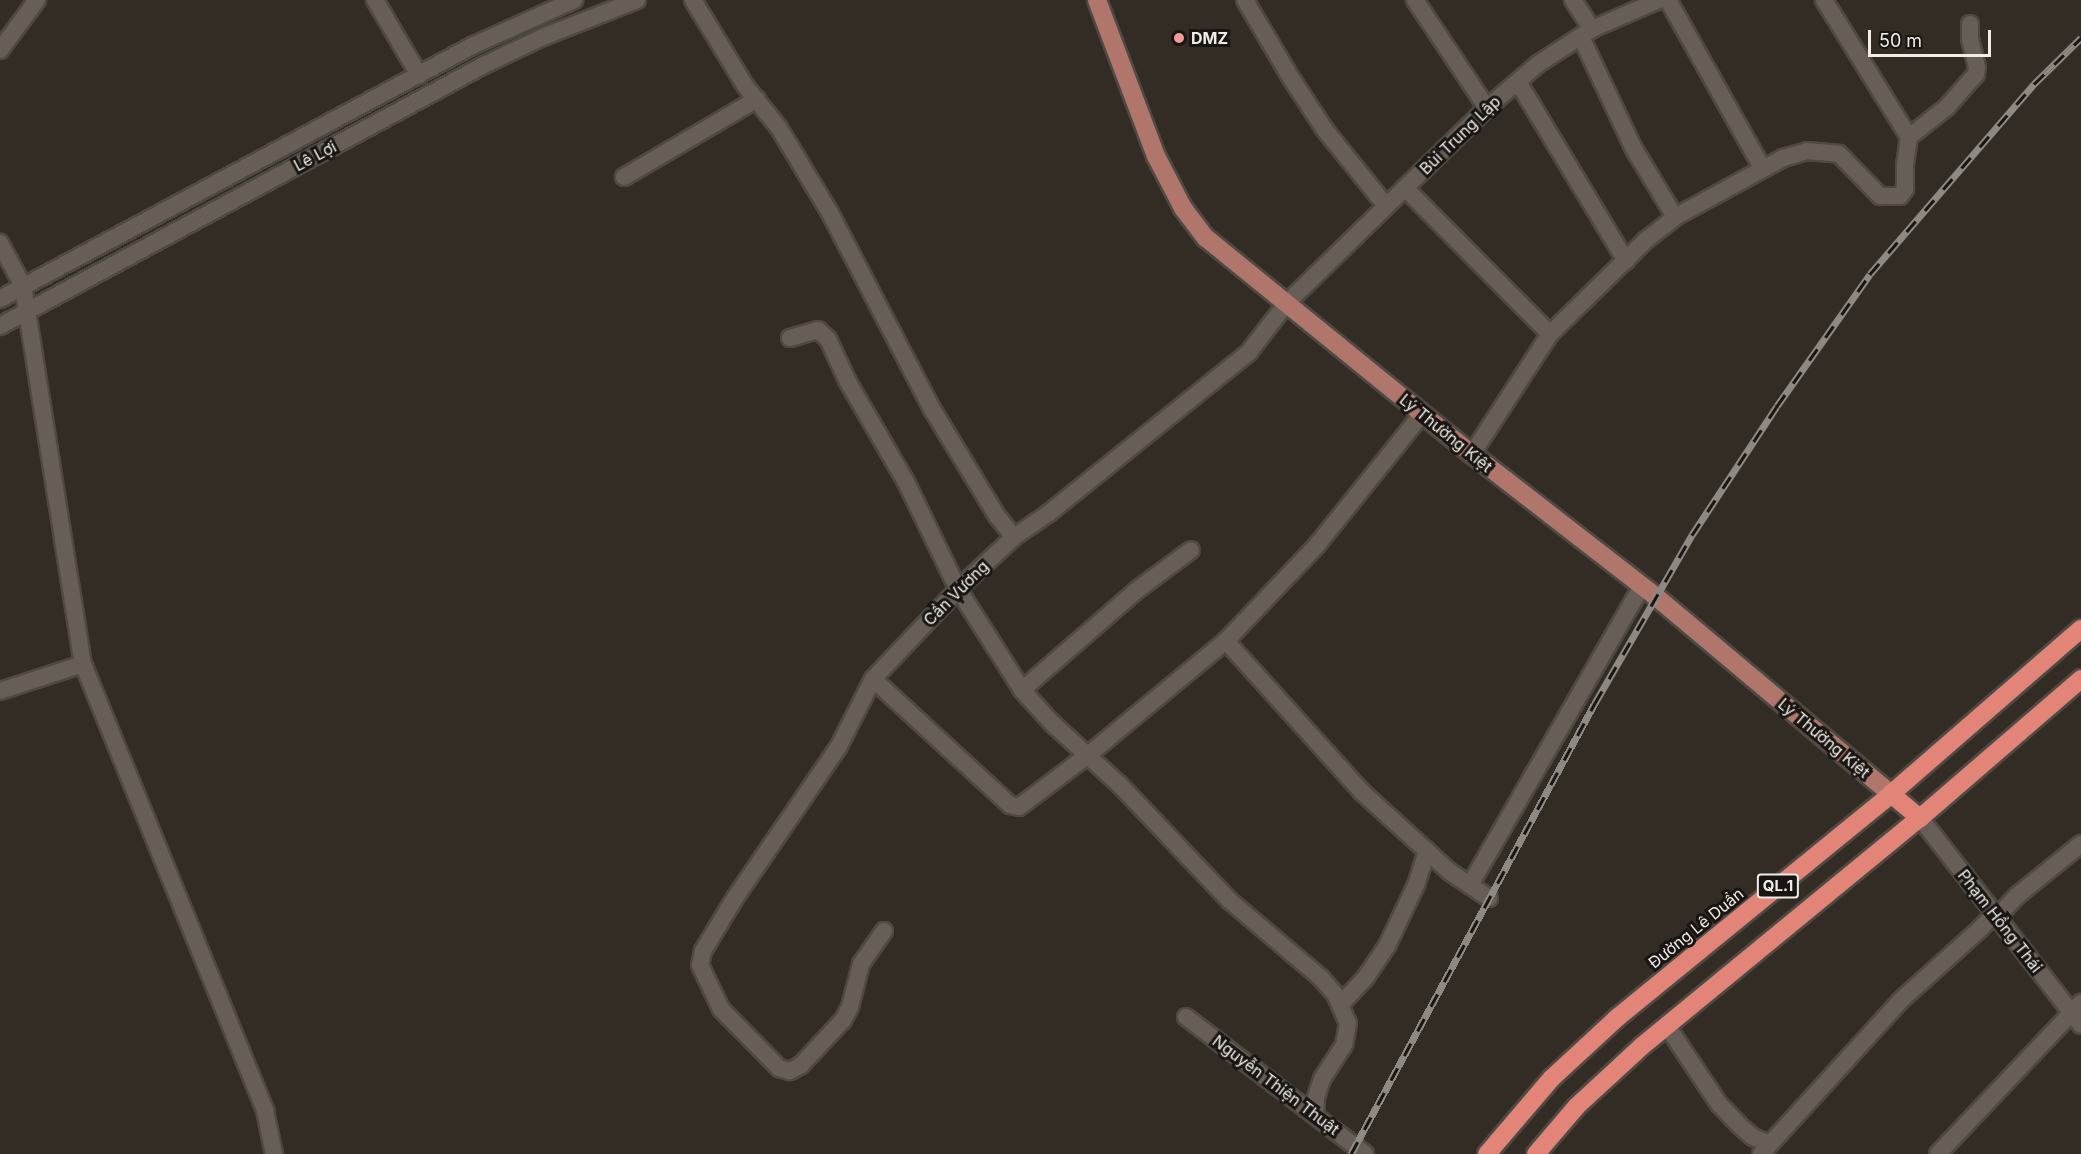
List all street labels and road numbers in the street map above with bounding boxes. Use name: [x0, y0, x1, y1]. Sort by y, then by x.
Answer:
street label: Bùi Trung Lập: [1416, 92, 1504, 178]
street label: Lê Lợi: [290, 137, 340, 175]
street label: Lý Thường Kiệt: [1396, 390, 1496, 476]
street label: Cần Vương: [920, 557, 992, 629]
street label: Lý Thường Kiệt: [1774, 694, 1874, 782]
street label: Phạm Hồng Thái: [1954, 866, 2046, 976]
road number: QL.1: [1756, 874, 1800, 898]
street label: Đường Lê Duẩn: [1645, 884, 1747, 972]
street label: Nguyễn Thiện Thuật: [1209, 1031, 1343, 1139]

